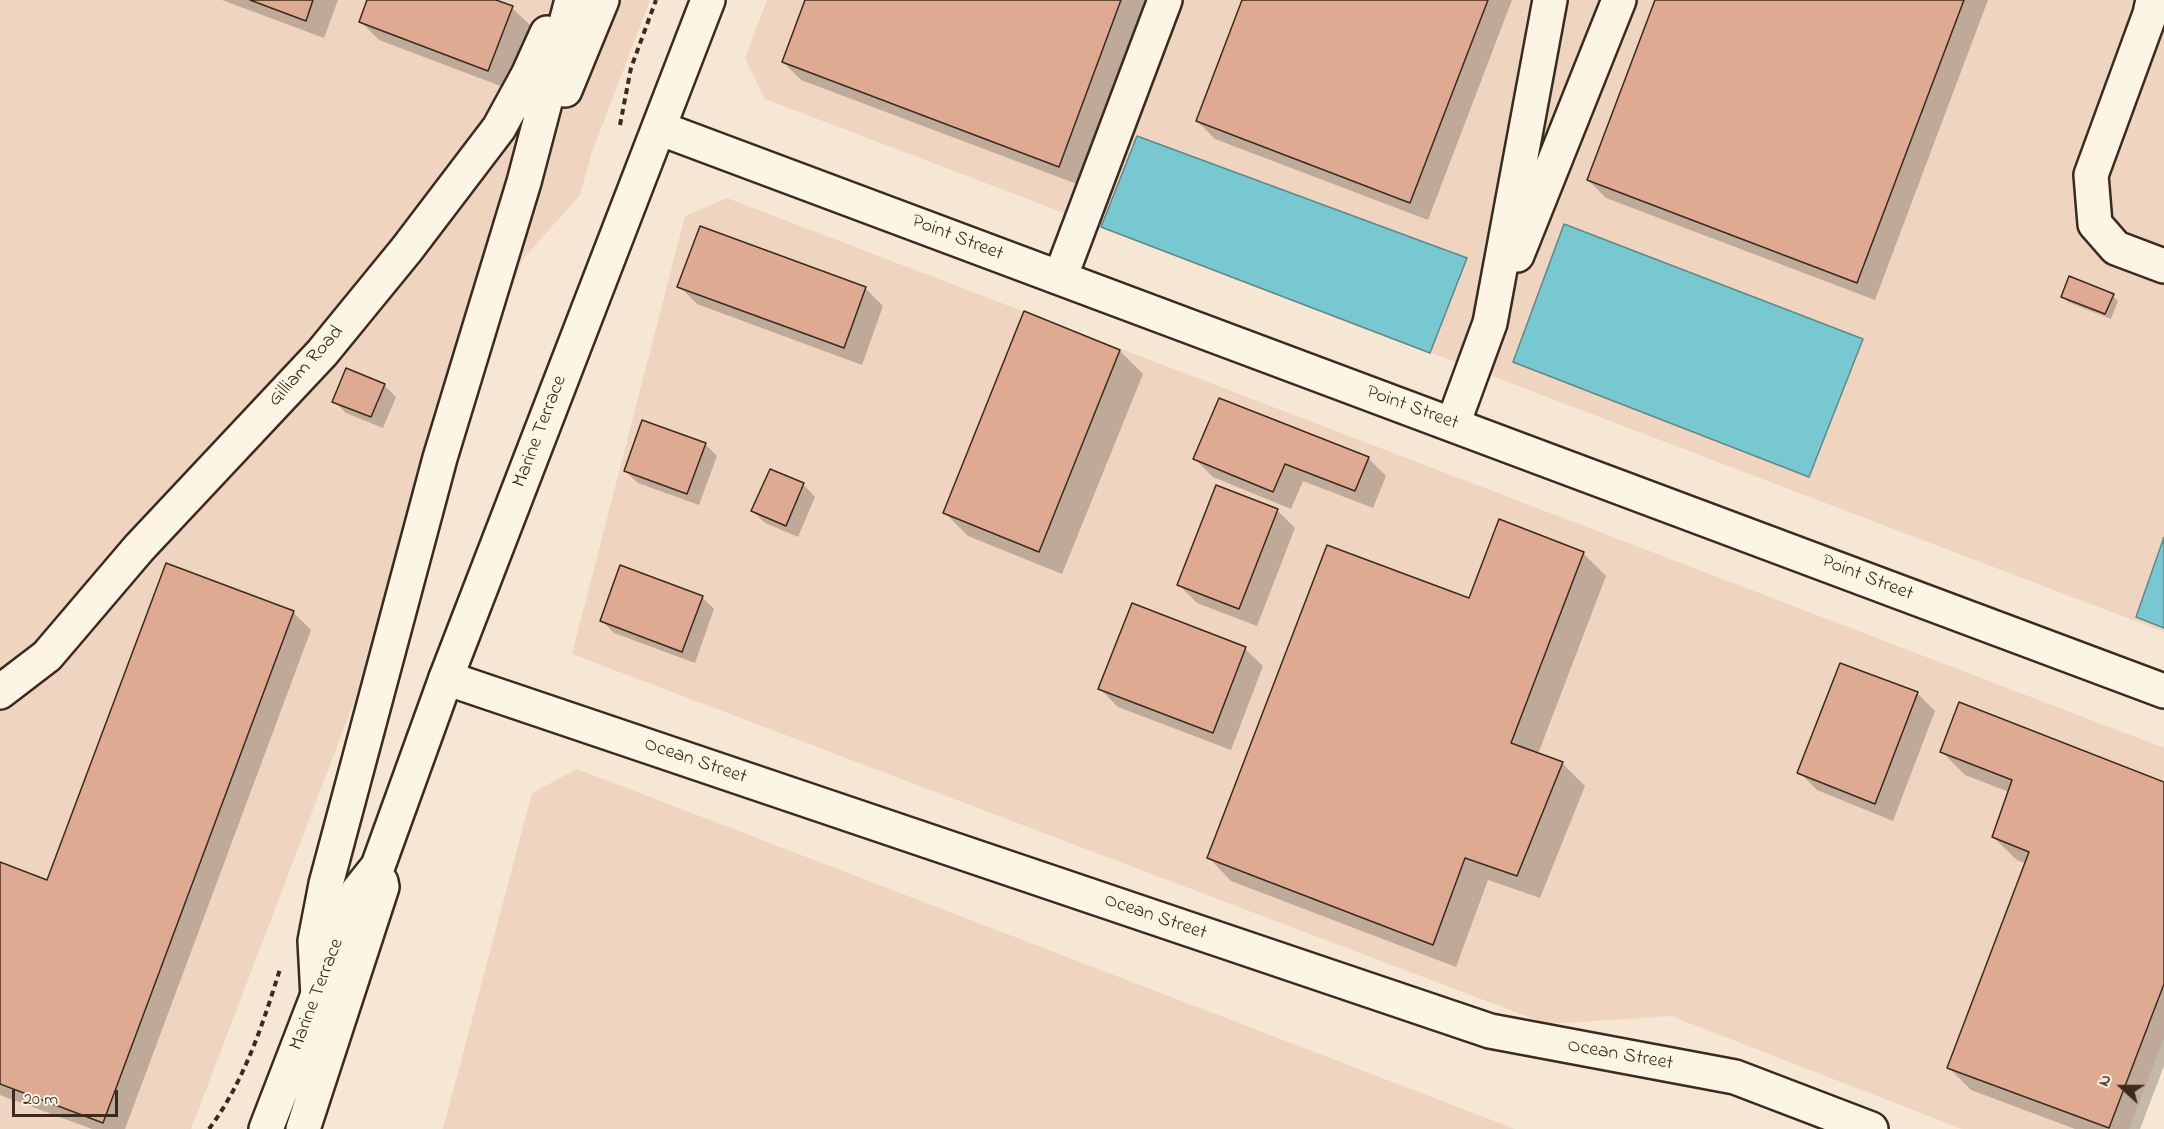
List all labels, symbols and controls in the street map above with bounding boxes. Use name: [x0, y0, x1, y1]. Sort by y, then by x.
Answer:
street label: Point Street: [908, 211, 1006, 267]
street label: Gilliam Road: [264, 321, 350, 413]
street label: Marine Terrace: [509, 373, 573, 491]
street label: Point Street: [1363, 381, 1461, 437]
street label: Point Street: [1818, 551, 1916, 607]
street label: Ocean Street: [640, 733, 750, 791]
street label: Ocean Street: [1100, 889, 1210, 947]
street label: Marine Terrace: [286, 936, 350, 1054]
street label: Ocean Street: [1565, 1035, 1675, 1077]
north arrow: [2092, 1057, 2152, 1117]
text: N: [2092, 1071, 2118, 1090]
scale bar: [15, 1078, 122, 1116]
text: 20 m: [23, 1087, 58, 1113]

